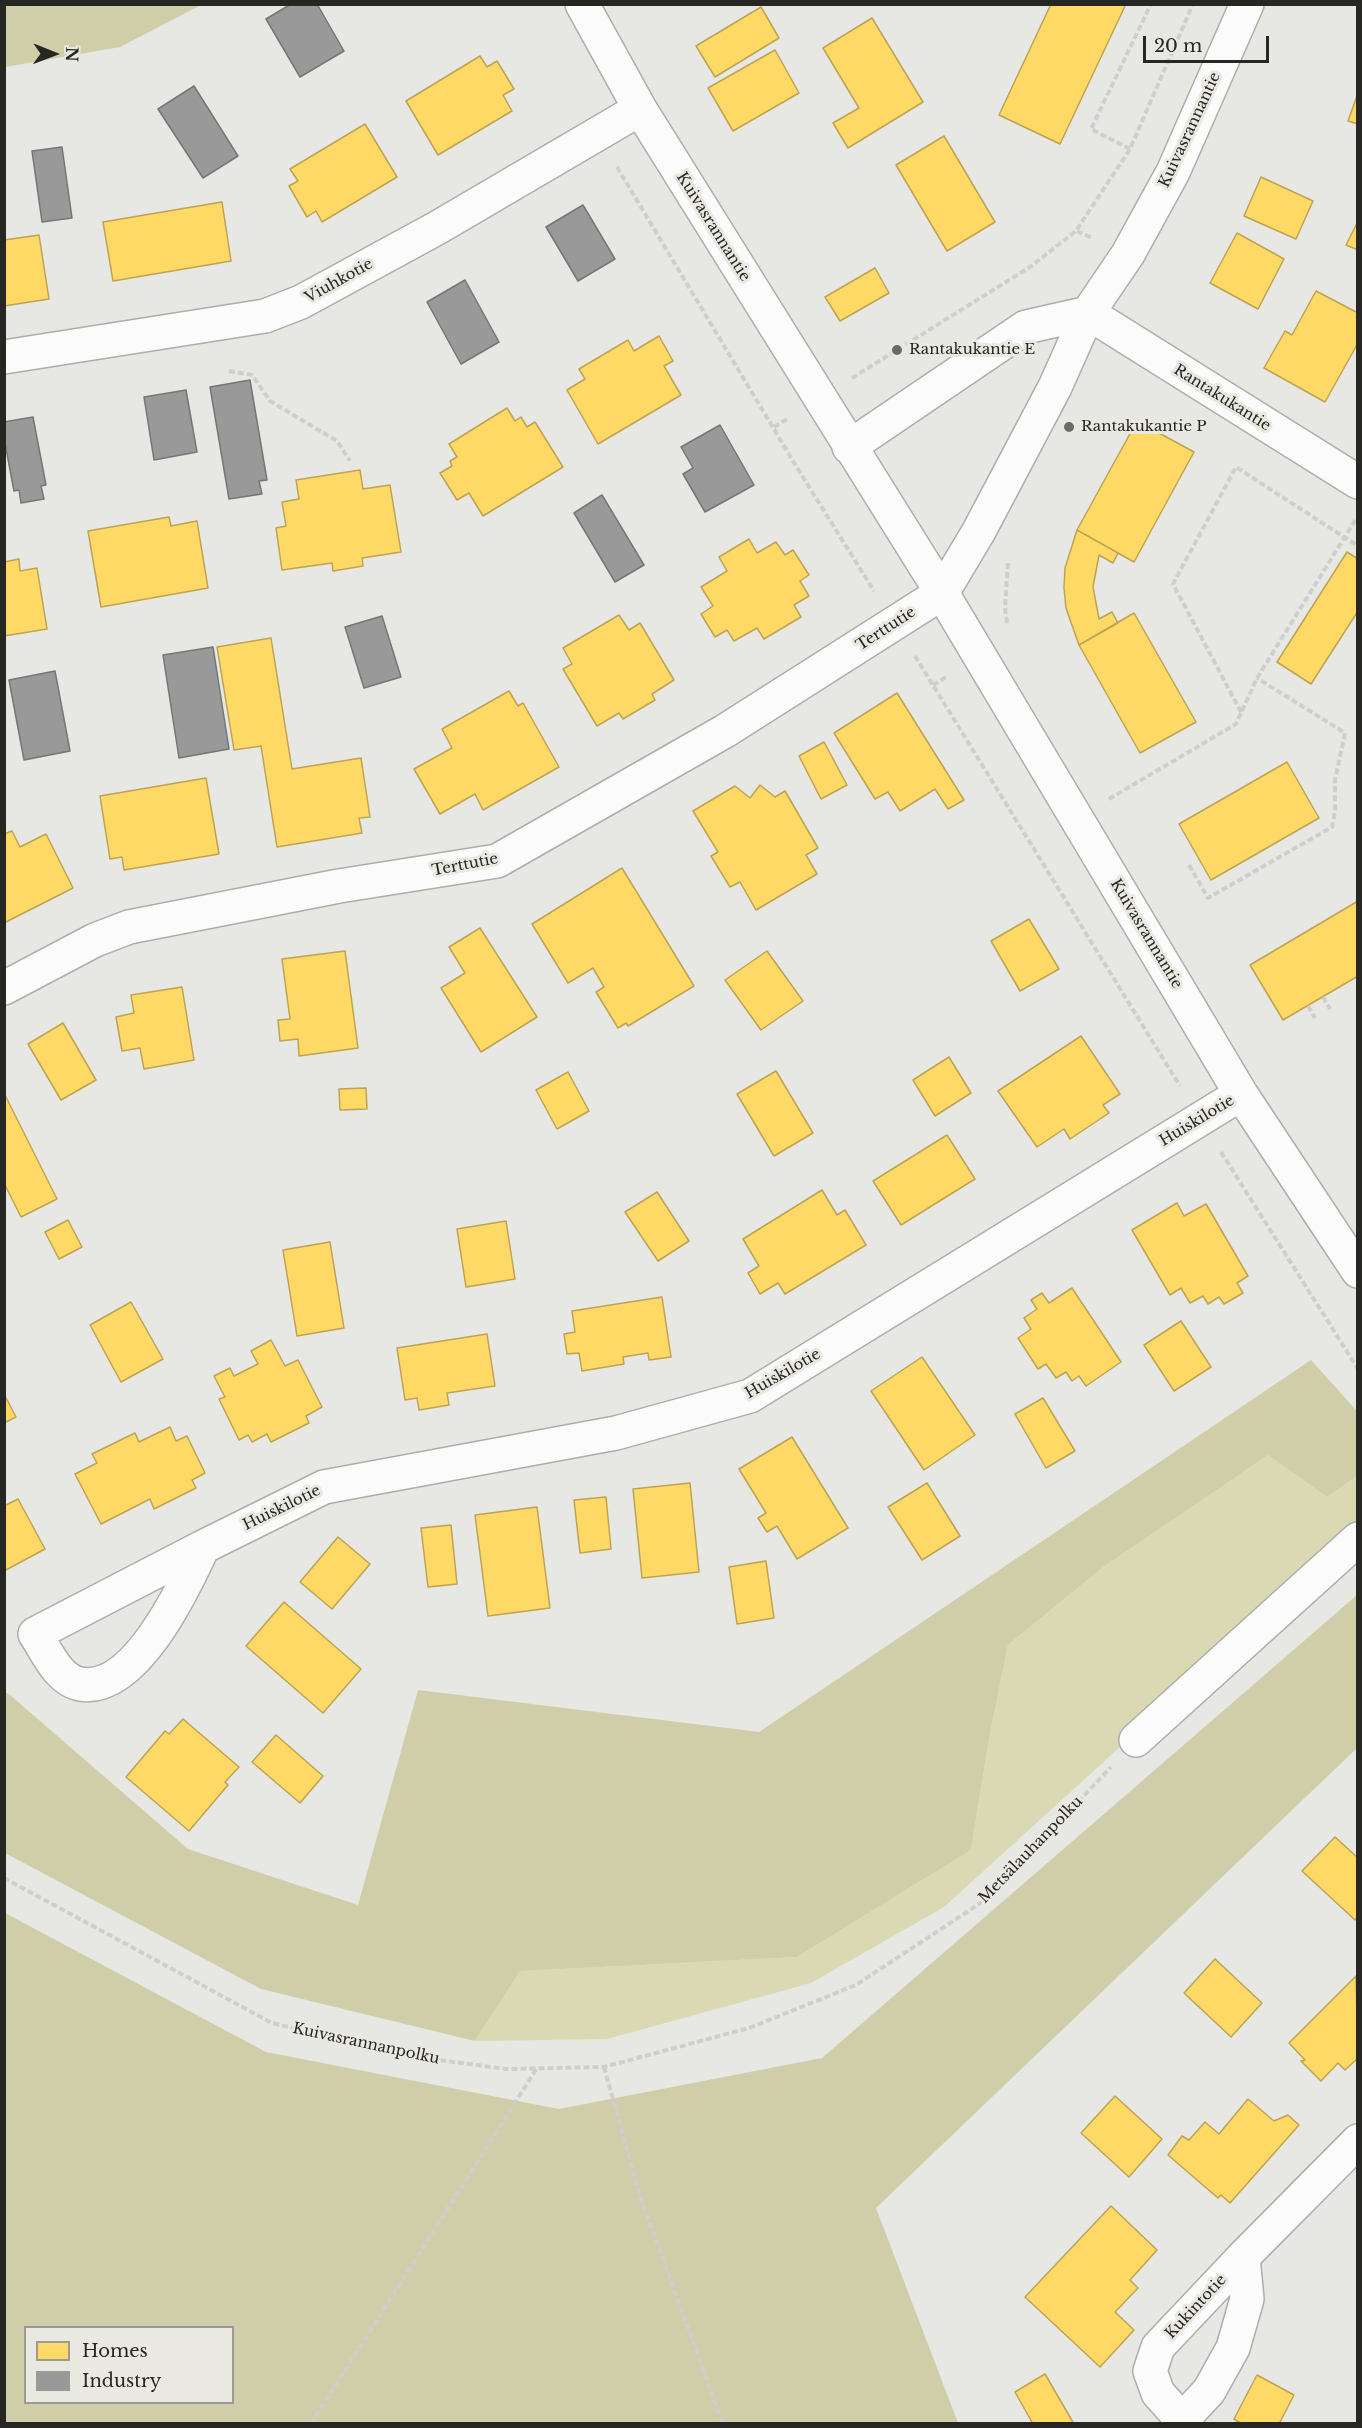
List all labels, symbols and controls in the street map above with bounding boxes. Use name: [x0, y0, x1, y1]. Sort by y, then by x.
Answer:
north arrow: [24, 24, 84, 84]
scale bar: [1146, 24, 1272, 62]
text: 20 m: [1154, 35, 1202, 57]
text: N: [62, 47, 82, 62]
street label: Kuivasrannantie: [1155, 70, 1225, 190]
street label: Kuivasrannantie: [672, 169, 754, 285]
street label: Viuhkotie: [302, 255, 376, 307]
place label: Rantakukantie E: [909, 341, 1035, 359]
marker: Rantakukantie E: [890, 343, 904, 357]
street label: Rantakukantie: [1170, 361, 1274, 435]
place label: Rantakukantie P: [1081, 418, 1207, 436]
marker: Rantakukantie P: [1062, 420, 1076, 434]
street label: Terttutie: [853, 603, 919, 655]
street label: Terttutie: [430, 850, 500, 880]
street label: Kuivasrannantie: [1106, 876, 1186, 992]
street label: Huiskilotie: [1156, 1092, 1238, 1150]
street label: Huiskilotie: [742, 1345, 824, 1403]
street label: Huiskilotie: [240, 1482, 324, 1534]
street label: Metsälauhanpolku: [975, 1793, 1087, 1907]
street label: Kuivasrannanpolku: [291, 2020, 441, 2068]
street label: Kukintotie: [1162, 2271, 1230, 2343]
legend: [24, 2326, 234, 2404]
text: Homes: [82, 2340, 148, 2362]
text: Industry: [82, 2370, 161, 2392]

